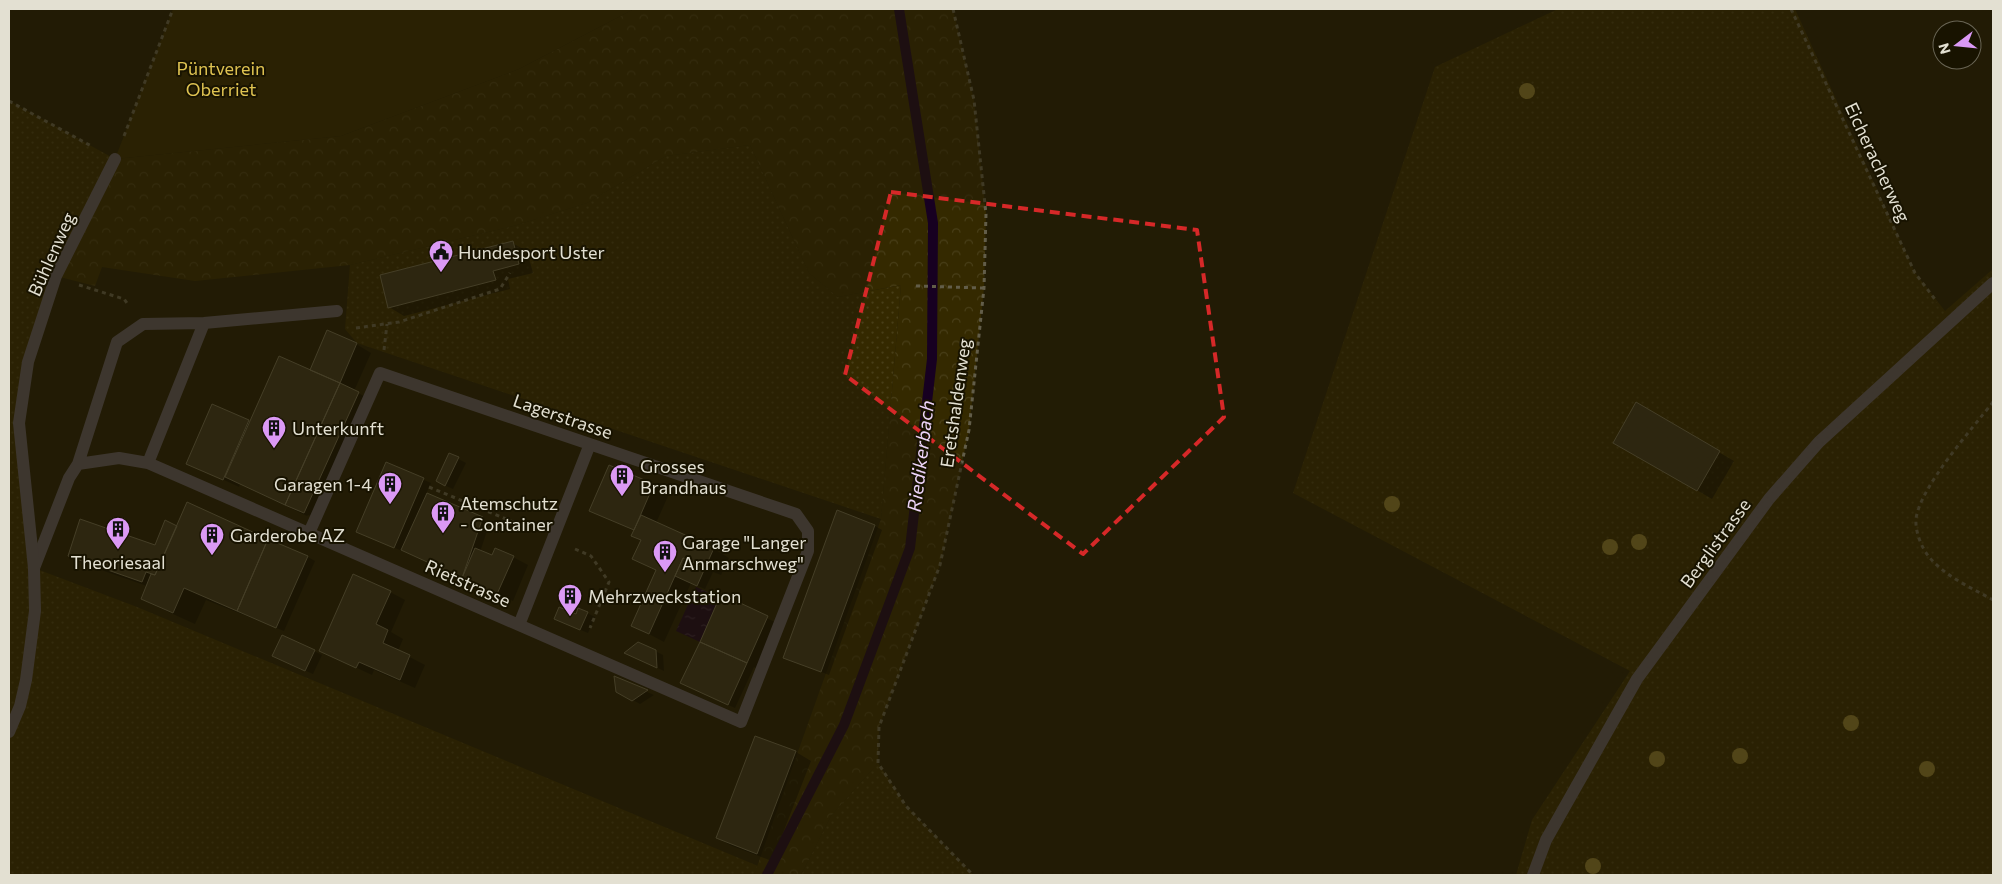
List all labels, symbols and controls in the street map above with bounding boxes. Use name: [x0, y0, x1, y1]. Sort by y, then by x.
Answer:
north arrow: [1932, 20, 1982, 70]
text: N: [1934, 41, 1954, 56]
park label: Püntverein Oberriet: [177, 57, 265, 100]
street label: Eicheracherweg: [1841, 99, 1915, 226]
street label: Bühlenweg: [23, 208, 79, 299]
public building icon: Hundesport Uster: [428, 239, 454, 273]
place label: Hundesport Uster: [458, 241, 605, 263]
street label: Eretshaldenweg: [935, 337, 975, 469]
street label: Lagerstrasse: [511, 389, 615, 443]
water label: Riedikerbach: [902, 399, 938, 513]
building icon: Unterkunft: [261, 415, 287, 449]
place label: Unterkunft: [292, 417, 384, 439]
place label: Grosses Brandhaus: [640, 455, 727, 498]
building icon: Grosses Brandhaus: [609, 463, 635, 497]
building icon: Garagen 1-4: [377, 471, 403, 505]
place label: Garagen 1-4: [274, 473, 372, 495]
place label: Atemschutz - Container: [460, 492, 558, 535]
street label: Berglistrasse: [1675, 494, 1755, 592]
building icon: Atemschutz - Container: [430, 500, 456, 534]
building icon: Theoriesaal: [105, 516, 131, 550]
building icon: Garderobe AZ: [199, 522, 225, 556]
place label: Garderobe AZ: [230, 524, 345, 546]
place label: Garage "Langer Anmarschweg": [682, 531, 807, 574]
building icon: Garage "Langer Anmarschweg": [652, 539, 678, 573]
place label: Theoriesaal: [70, 551, 166, 573]
street label: Rietstrasse: [422, 554, 514, 612]
building icon: Mehrzweckstation: [557, 583, 583, 617]
place label: Mehrzweckstation: [588, 585, 741, 607]

